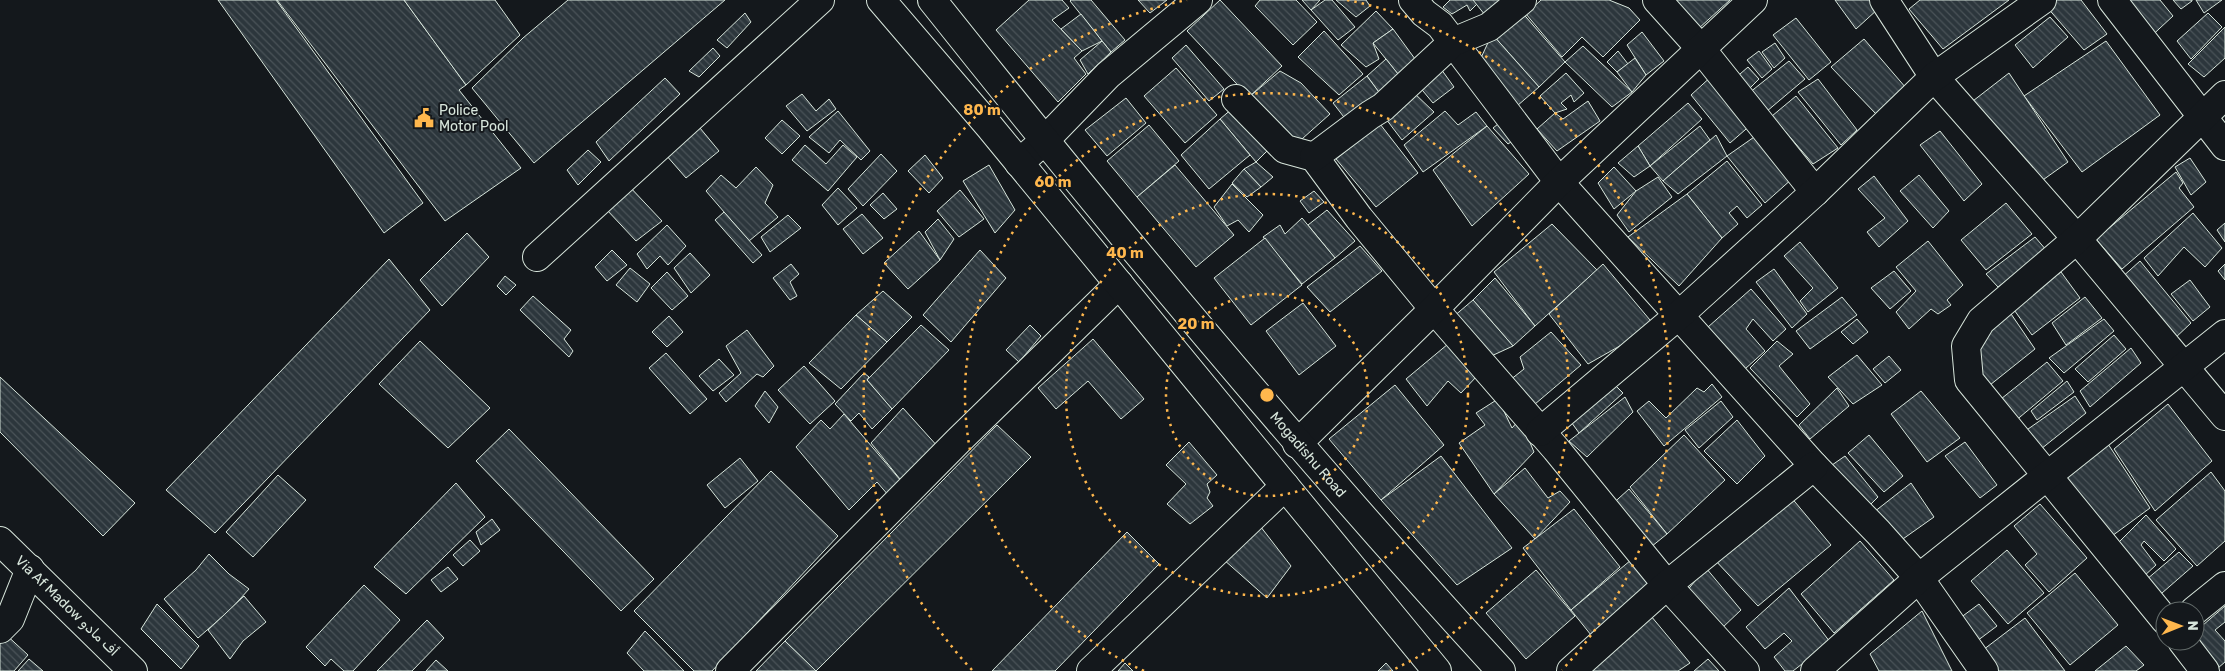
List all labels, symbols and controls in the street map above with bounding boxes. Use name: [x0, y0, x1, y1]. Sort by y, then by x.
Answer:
text: 80 m: [963, 101, 1001, 119]
place label: Police Motor Pool: [439, 102, 508, 135]
public building icon: Police Motor Pool: [413, 107, 435, 129]
text: 60 m: [1035, 173, 1071, 191]
text: 40 m: [1106, 244, 1144, 262]
text: 20 m: [1178, 315, 1214, 333]
centre of rings: [1258, 386, 1276, 404]
street label: Mogadishu Road: [1267, 408, 1350, 501]
street label: Via Af Madow أف مادو: [12, 552, 122, 660]
north arrow: [2155, 601, 2205, 651]
text: N: [2184, 621, 2201, 631]

